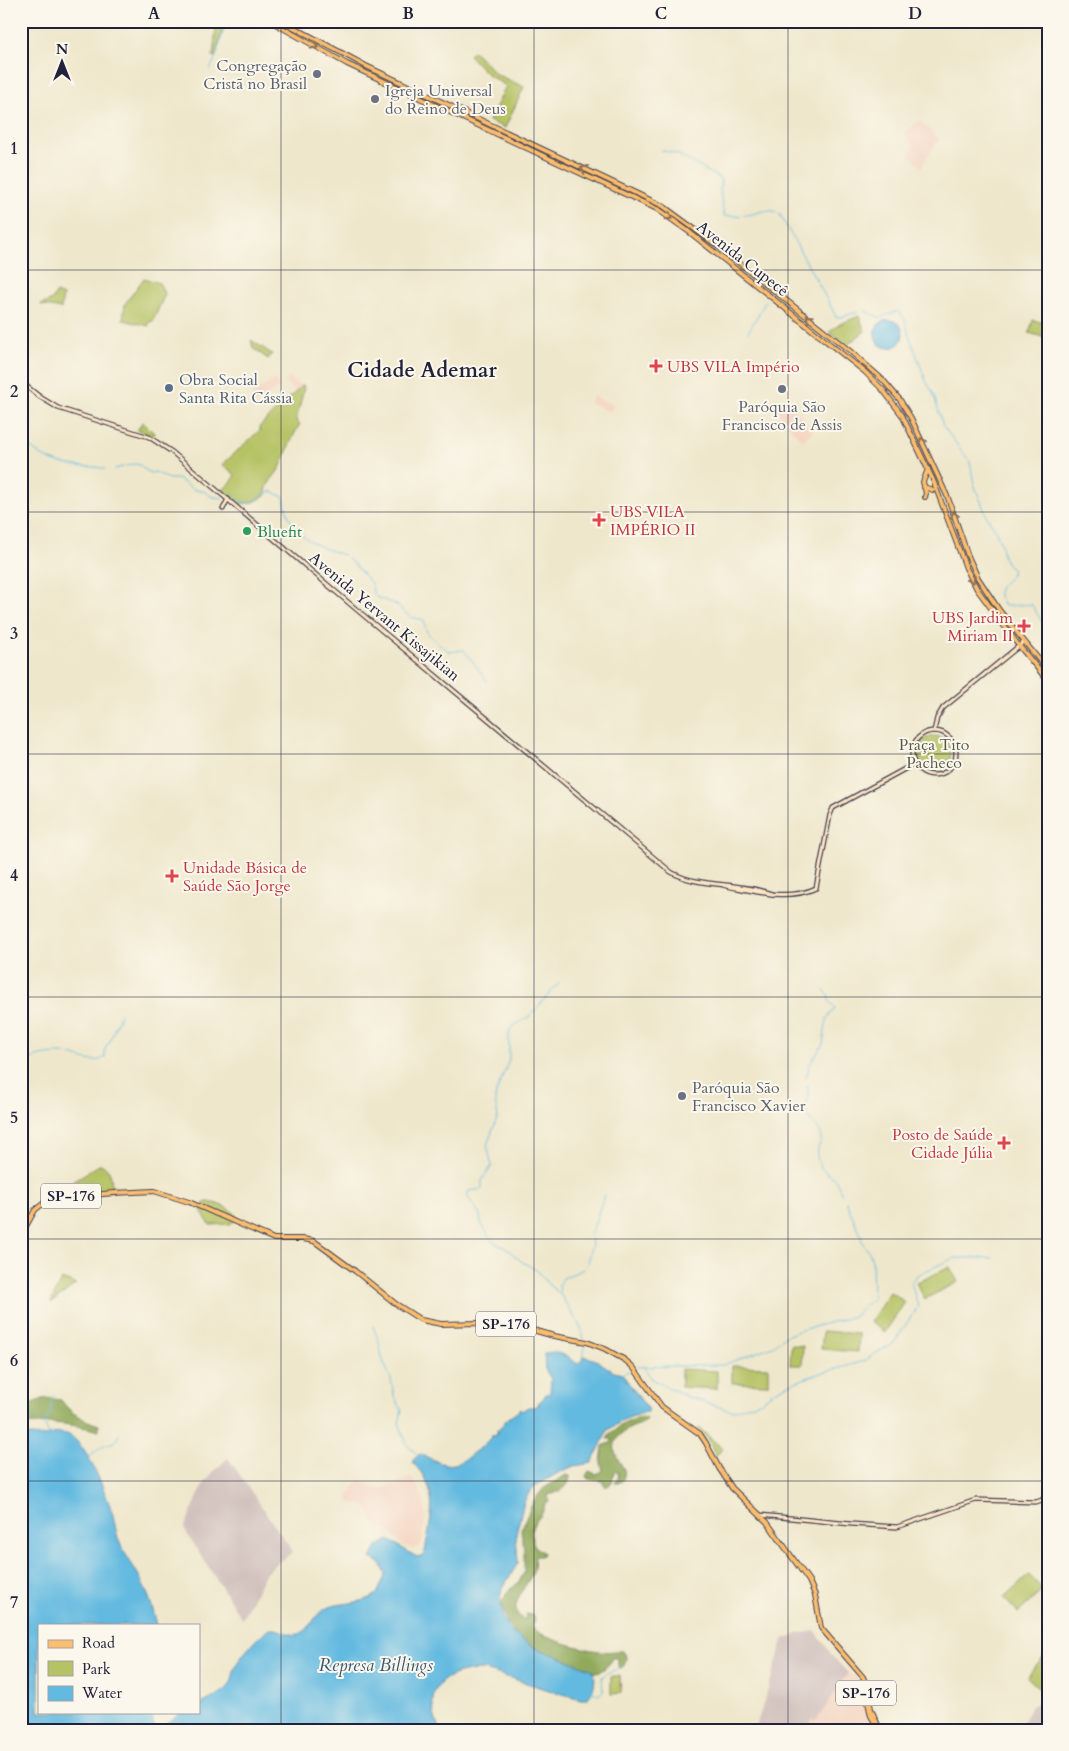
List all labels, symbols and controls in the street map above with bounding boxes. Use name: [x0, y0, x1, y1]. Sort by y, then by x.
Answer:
text: A: [148, 3, 160, 25]
text: B: [402, 3, 414, 25]
text: C: [655, 3, 667, 25]
text: D: [908, 3, 922, 25]
north arrow: [38, 38, 88, 88]
one-way arrow: [309, 39, 318, 49]
text: N: [56, 40, 68, 59]
place label: Congregação Cristã no Brasil: [203, 55, 307, 95]
marker: Congregação Cristã no Brasil: [311, 68, 323, 80]
place label: Igreja Universal do Reino de Deus: [385, 80, 506, 120]
marker: Igreja Universal do Reino de Deus: [369, 93, 381, 105]
text: 1: [10, 138, 18, 160]
one-way arrow: [580, 164, 589, 175]
one-way arrow: [664, 211, 673, 220]
street label: Avenida Cupecê: [692, 216, 793, 302]
one-way arrow: [806, 316, 815, 324]
district label: Cidade Ademar: [347, 356, 497, 385]
place label: UBS VILA Império: [667, 356, 800, 378]
marker: UBS VILA Império: [649, 359, 663, 373]
place label: Obra Social Santa Rita Cássia: [179, 369, 292, 409]
text: 2: [10, 381, 18, 403]
marker: Obra Social Santa Rita Cássia: [163, 382, 175, 394]
marker: Paróquia São Francisco de Assis: [776, 383, 788, 395]
place label: Paróquia São Francisco de Assis: [722, 396, 842, 436]
one-way arrow: [919, 438, 929, 447]
place label: UBS VILA IMPÉRIO II: [610, 501, 695, 541]
one-way arrow: [949, 511, 959, 520]
marker: UBS VILA IMPÉRIO II: [592, 513, 606, 527]
place label: Bluefit: [257, 521, 302, 543]
marker: Bluefit: [241, 525, 253, 537]
street label: Avenida Yervant Kissajikian: [304, 547, 464, 686]
one-way arrow: [966, 575, 976, 584]
place label: UBS Jardim Miriam II: [932, 607, 1013, 647]
marker: UBS Jardim Miriam II: [1017, 619, 1031, 633]
text: 3: [10, 623, 18, 645]
park label: Praça Tito Pacheco: [899, 734, 970, 774]
place label: Unidade Básica de Saúde São Jorge: [183, 857, 307, 897]
text: 4: [10, 865, 18, 887]
marker: Unidade Básica de Saúde São Jorge: [165, 869, 179, 883]
place label: Paróquia São Francisco Xavier: [692, 1077, 806, 1117]
marker: Paróquia São Francisco Xavier: [676, 1090, 688, 1102]
text: 5: [10, 1107, 18, 1129]
place label: Posto de Saúde Cidade Júlia: [892, 1124, 993, 1164]
marker: Posto de Saúde Cidade Júlia: [997, 1136, 1011, 1150]
road number: SP-176: [41, 1184, 101, 1208]
road number: SP-176: [476, 1312, 536, 1336]
text: 6: [10, 1350, 18, 1372]
text: 7: [10, 1592, 18, 1614]
legend: [38, 1624, 200, 1714]
text: Road: [82, 1633, 115, 1653]
water label: Represa Billings: [319, 1653, 433, 1678]
text: Park: [82, 1659, 111, 1679]
road number: SP-176: [836, 1680, 896, 1706]
text: Water: [81, 1683, 123, 1703]

